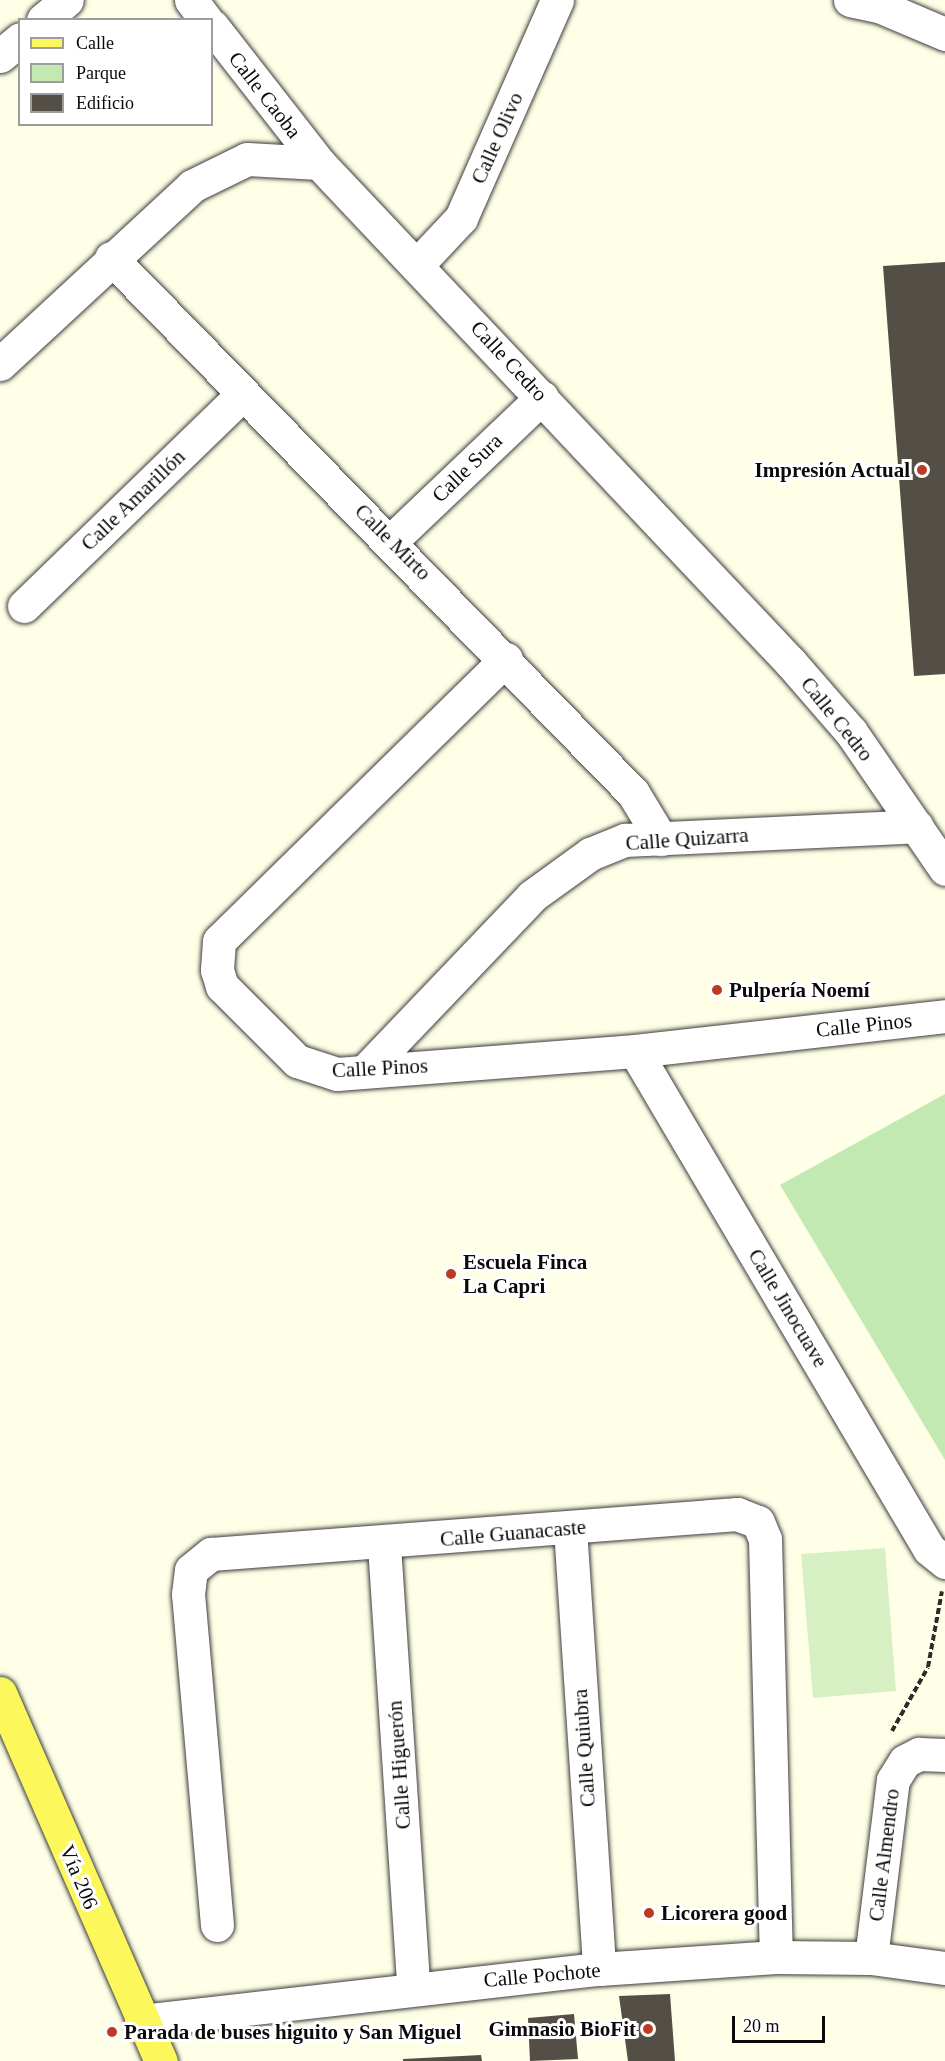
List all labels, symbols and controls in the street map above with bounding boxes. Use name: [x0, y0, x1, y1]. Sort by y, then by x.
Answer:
legend: [18, 18, 213, 126]
text: Calle: [76, 33, 114, 53]
street label: Calle Caoba: [223, 47, 307, 143]
text: Parque: [76, 63, 126, 83]
street label: Calle Olivo: [466, 88, 528, 188]
text: Edificio: [76, 93, 134, 113]
street label: Calle Cedro: [465, 316, 553, 406]
street label: Calle Sura: [427, 428, 507, 508]
street label: Calle Amarillón: [75, 444, 191, 556]
place label: Impresión Actual: [753, 457, 910, 483]
marker: Impresión Actual: [915, 463, 929, 477]
street label: Calle Mirto: [350, 499, 436, 585]
street label: Calle Cedro: [795, 672, 879, 766]
street label: Calle Quizarra: [625, 822, 749, 856]
place label: Pulpería Noemí: [729, 977, 870, 1003]
marker: Pulpería Noemí: [710, 983, 724, 997]
street label: Calle Pinos: [815, 1007, 913, 1043]
street label: Calle Pinos: [331, 1053, 429, 1083]
street label: Calle Jinocuave: [743, 1244, 833, 1372]
place label: Escuela Finca La Capri: [463, 1249, 587, 1299]
marker: Escuela Finca La Capri: [444, 1267, 458, 1281]
street label: Calle Guanacaste: [439, 1514, 587, 1552]
street label: Calle Quiubra: [567, 1688, 601, 1808]
street label: Calle Higuerón: [382, 1700, 416, 1830]
street label: Calle Almendro: [863, 1787, 905, 1923]
street label: Vía 206: [54, 1841, 104, 1913]
place label: Licorera good: [661, 1900, 787, 1926]
marker: Licorera good: [642, 1906, 656, 1920]
street label: Calle Pochote: [483, 1957, 601, 1993]
scale bar: [735, 2004, 828, 2042]
place label: Gimnasio BioFit: [488, 2016, 636, 2042]
text: 20 m: [743, 2016, 780, 2036]
place label: Parada de buses higuito y San Miguel: [124, 2019, 461, 2045]
marker: Gimnasio BioFit: [641, 2022, 655, 2036]
marker: Parada de buses higuito y San Miguel: [105, 2025, 119, 2039]

